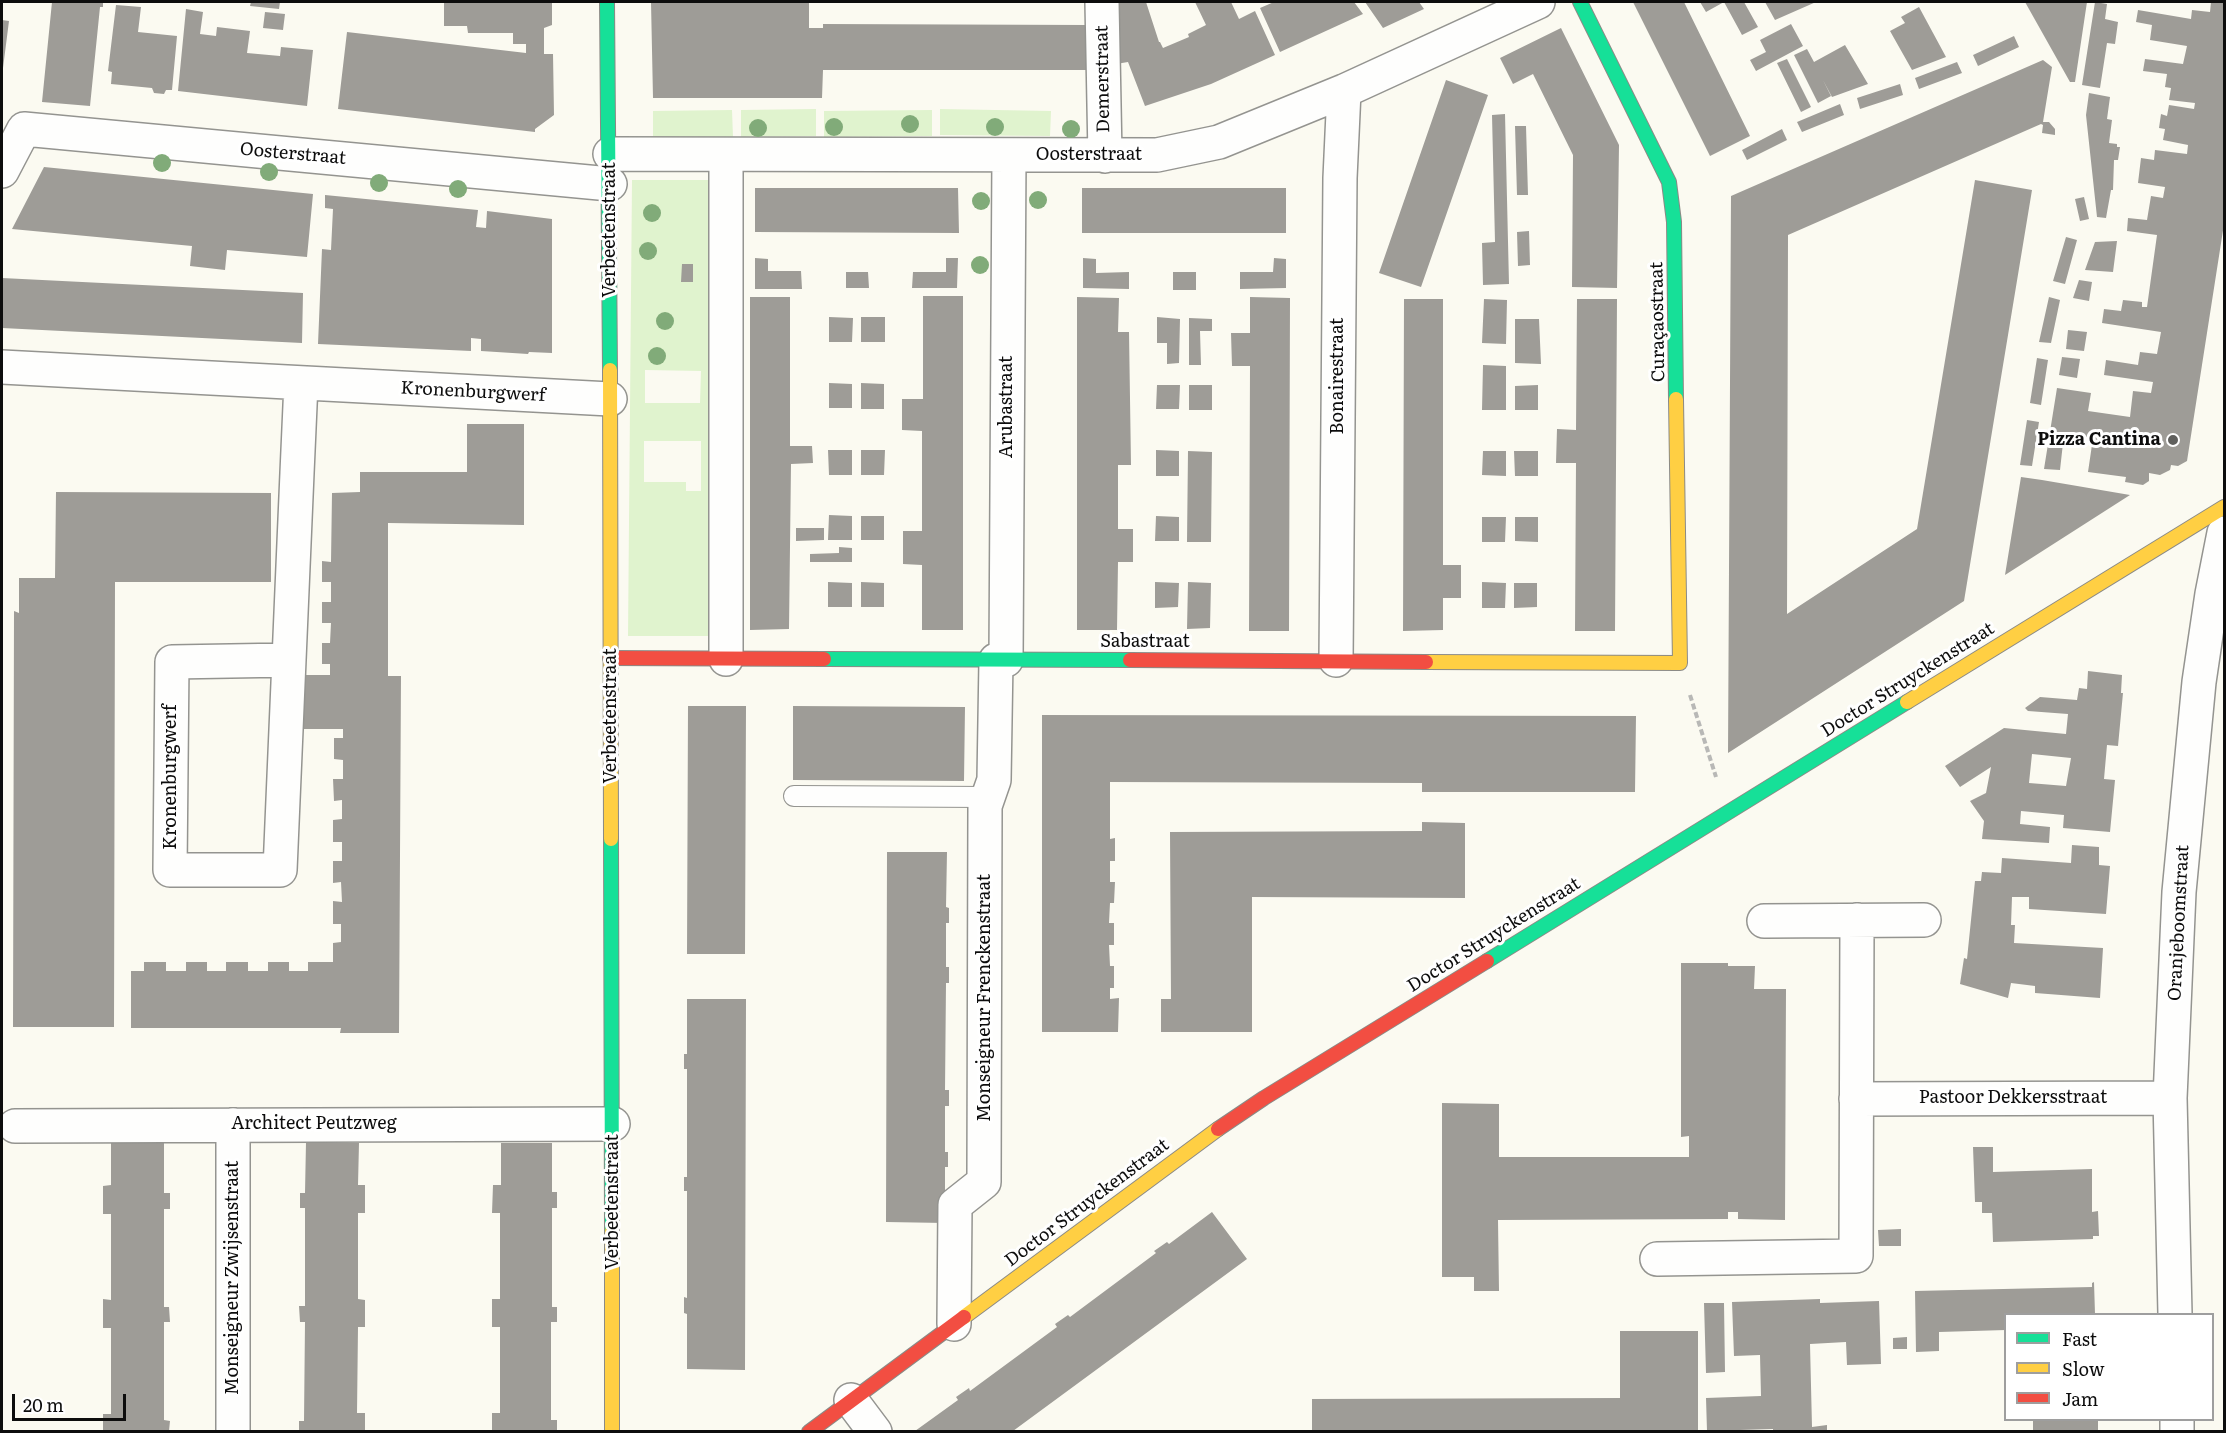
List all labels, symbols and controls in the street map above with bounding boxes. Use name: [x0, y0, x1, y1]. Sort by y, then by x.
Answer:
street label: Demerstraat: [1091, 25, 1115, 133]
street label: Oosterstraat: [239, 139, 347, 169]
street label: Oosterstraat: [1036, 144, 1142, 166]
street label: Verbeetenstraat: [599, 162, 621, 298]
street label: Curaçaostraat: [1646, 262, 1670, 382]
street label: Bonairestraat: [1327, 318, 1349, 434]
street label: Arubastraat: [996, 356, 1018, 458]
street label: Kronenburgwerf: [400, 377, 546, 407]
place label: Pizza Cantina: [2037, 429, 2161, 451]
marker: Pizza Cantina: [2166, 433, 2180, 447]
street label: Doctor Struyckenstraat: [1818, 618, 1998, 742]
street label: Sabastraat: [1100, 631, 1190, 653]
street label: Verbeetenstraat: [600, 648, 622, 784]
street label: Kronenburgwerf: [160, 704, 182, 850]
street label: Oranjeboomstraat: [2164, 844, 2194, 1002]
street label: Doctor Struyckenstraat: [1404, 873, 1584, 997]
street label: Monseigneur Frenckenstraat: [974, 874, 996, 1122]
street label: Pastoor Dekkersstraat: [1919, 1087, 2107, 1109]
street label: Architect Peutzweg: [231, 1113, 397, 1135]
street label: Verbeetenstraat: [602, 1134, 624, 1270]
street label: Doctor Struyckenstraat: [1001, 1134, 1173, 1272]
street label: Monseigneur Zwijsenstraat: [222, 1161, 244, 1395]
legend: [2004, 1313, 2214, 1421]
text: Fast: [2062, 1325, 2097, 1352]
text: Slow: [2062, 1355, 2104, 1382]
scale bar: [15, 1382, 129, 1420]
text: Jam: [2062, 1385, 2098, 1412]
text: 20 m: [23, 1391, 64, 1418]

